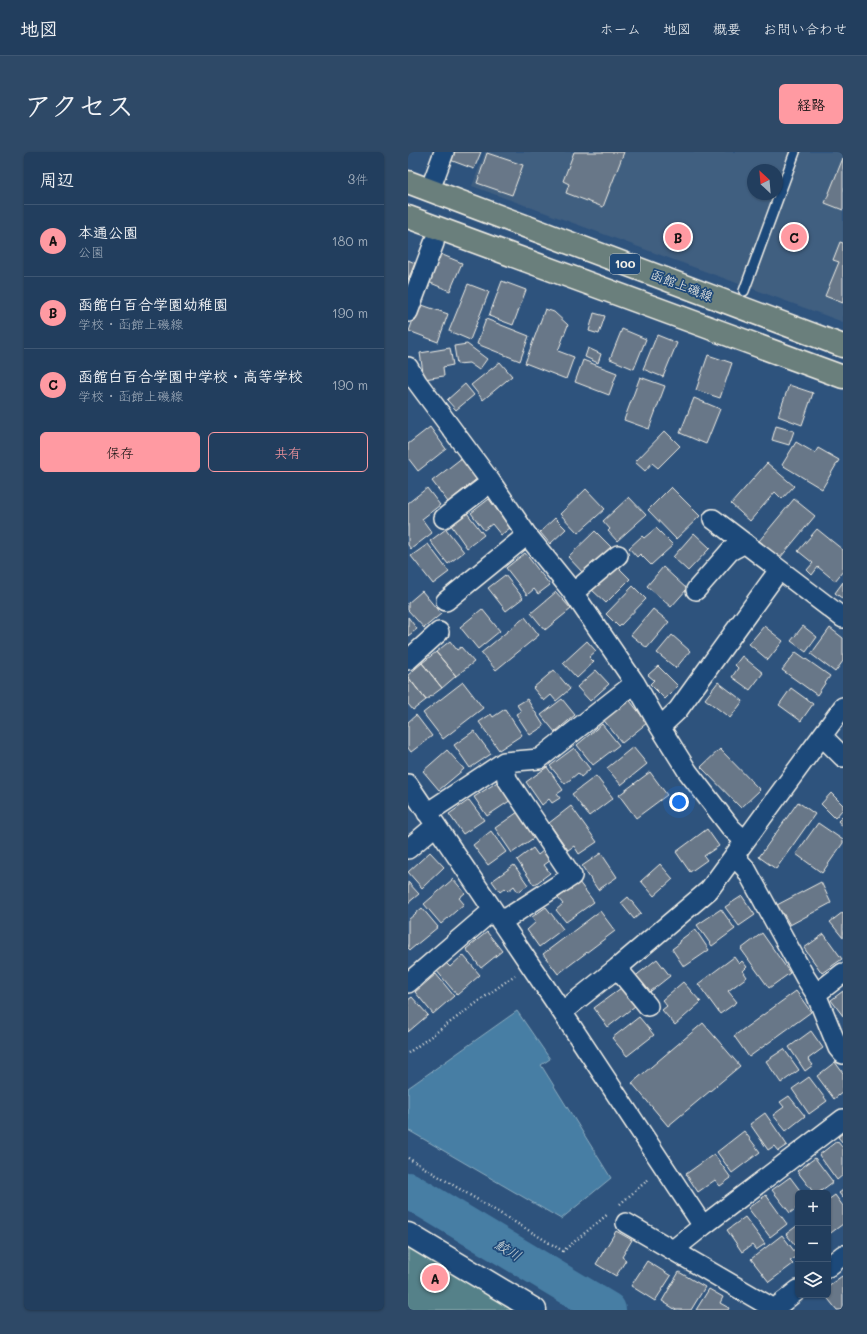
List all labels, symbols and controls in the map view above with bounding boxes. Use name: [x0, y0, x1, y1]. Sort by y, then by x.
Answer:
text: 地図: [20, 16, 58, 41]
text: ホーム: [600, 19, 641, 38]
text: 地図: [663, 19, 691, 38]
text: 概要: [713, 19, 741, 38]
text: お問い合わせ: [763, 19, 847, 38]
button: 経路: [779, 84, 843, 124]
text: アクセス: [24, 87, 134, 123]
north arrow: [747, 164, 783, 200]
text: 周辺: [40, 168, 74, 190]
text: 3件: [347, 170, 368, 187]
text: 本通公園: [78, 222, 138, 242]
pin: B: [665, 222, 691, 252]
pin: C: [781, 222, 807, 252]
text: A: [48, 232, 58, 249]
text: 180 m: [332, 232, 368, 249]
text: 公園: [78, 243, 104, 260]
road number: 100: [610, 254, 640, 274]
street label: 函館上磯線: [649, 265, 716, 304]
text: 函館白百合学園幼稚園: [78, 294, 228, 314]
text: B: [49, 304, 57, 321]
text: 190 m: [332, 304, 368, 321]
text: 学校 · 函館上磯線: [78, 315, 183, 332]
text: 函館白百合学園中学校・高等学校: [78, 366, 303, 386]
text: C: [48, 376, 58, 393]
text: 190 m: [332, 376, 368, 393]
text: 学校 · 函館上磯線: [78, 387, 183, 404]
button: 保存: [40, 432, 200, 472]
button: 共有: [208, 432, 368, 472]
your location: [669, 792, 689, 812]
map controls: [795, 1190, 831, 1298]
button: +: [795, 1190, 831, 1226]
button: −: [795, 1226, 831, 1262]
water label: 鮫川: [491, 1234, 525, 1265]
button: layers: [795, 1262, 831, 1298]
pin: A: [422, 1263, 448, 1293]

